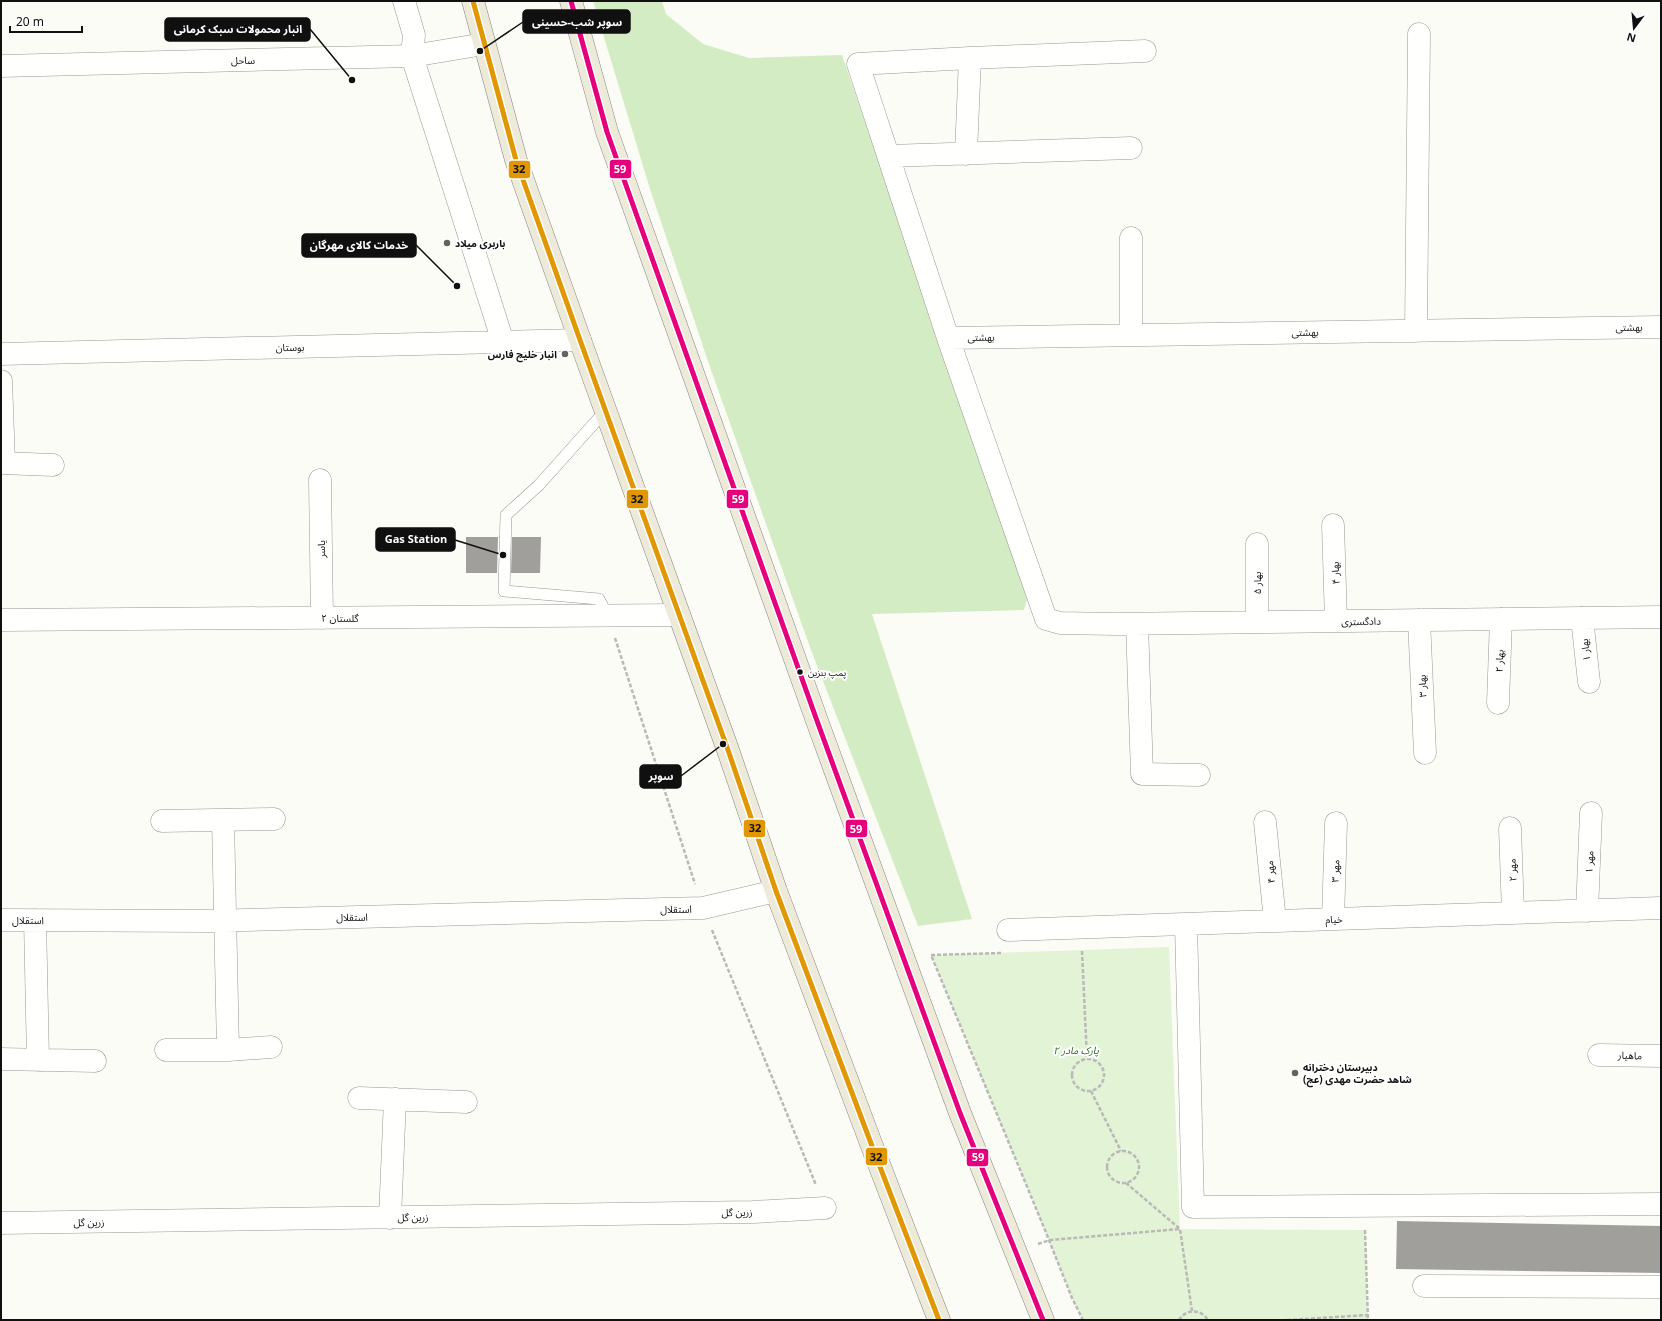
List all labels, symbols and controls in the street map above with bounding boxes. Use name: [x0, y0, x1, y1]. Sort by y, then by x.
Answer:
scale bar: [10, 8, 82, 34]
north arrow: [1614, 8, 1654, 48]
text: 20 m: [16, 10, 44, 35]
callout: سوپر شب-حسینی: [523, 10, 630, 33]
text: سوپر شب-حسینی: [532, 11, 622, 34]
callout: انبار محمولات سبک کرمانی: [165, 18, 310, 41]
text: انبار محمولات سبک کرمانی: [174, 18, 302, 41]
text: N: [1624, 25, 1639, 49]
street label: ساحل: [231, 50, 255, 71]
text: 32: [513, 158, 525, 181]
text: 59: [614, 158, 626, 181]
line badge: 59: [609, 159, 632, 179]
line badge: 32: [508, 160, 531, 179]
place label: باربری میلاد: [455, 233, 506, 254]
callout: خدمات کالای مهرگان: [302, 234, 416, 257]
text: خدمات کالای مهرگان: [310, 234, 408, 257]
marker: باربری میلاد: [442, 238, 452, 248]
street label: بهشتی: [1615, 317, 1643, 338]
street label: بهشتی: [1291, 322, 1319, 343]
street label: بهشتی: [967, 327, 995, 348]
street label: بوستان: [275, 337, 305, 358]
place label: انبار خلیج فارس: [488, 344, 557, 365]
marker: انبار خلیج فارس: [560, 349, 570, 359]
text: 32: [631, 488, 643, 511]
text: 59: [732, 488, 744, 511]
line badge: 32: [626, 489, 649, 509]
line badge: 59: [726, 489, 749, 509]
callout: Gas Station: [376, 528, 455, 551]
text: Gas Station: [385, 528, 447, 551]
street label: یاسر: [311, 540, 332, 559]
street label: بهار ۴: [1325, 561, 1346, 585]
street label: بهار ۵: [1247, 571, 1268, 594]
street label: گلستان ۲: [321, 608, 360, 629]
street label: دادگستری: [1341, 611, 1381, 632]
street label: بهار ۱: [1574, 637, 1597, 662]
street label: بهار ۲: [1488, 649, 1511, 673]
place label: پمپ بنزین: [808, 664, 846, 683]
marker: پمپ بنزین: [795, 667, 805, 677]
street label: بهار ۳: [1412, 674, 1433, 698]
callout: سوپر: [640, 765, 681, 788]
text: سوپر: [647, 765, 674, 788]
text: 32: [749, 817, 761, 840]
text: 59: [850, 818, 862, 841]
line badge: 32: [743, 819, 766, 838]
line badge: 59: [845, 819, 868, 838]
street label: مهر ۱: [1578, 850, 1601, 874]
street label: مهر ۲: [1502, 858, 1523, 882]
street label: مهر ۳: [1325, 859, 1346, 883]
street label: مهر ۴: [1259, 860, 1282, 884]
street label: استقلال: [660, 899, 692, 920]
street label: استقلال: [336, 907, 368, 928]
street label: خیام: [1325, 909, 1343, 930]
street label: استقلال: [12, 910, 44, 931]
park label: پارک مادر ۲: [1053, 1040, 1099, 1061]
street label: ماهیار: [1617, 1045, 1642, 1066]
place label: دبیرستان دخترانه شاهد حضرت مهدی (عج): [1303, 1057, 1412, 1090]
marker: دبیرستان دخترانه شاهد حضرت مهدی (عج): [1290, 1068, 1300, 1078]
text: 32: [870, 1146, 882, 1169]
text: 59: [972, 1146, 984, 1169]
line badge: 32: [865, 1147, 888, 1166]
line badge: 59: [966, 1148, 989, 1167]
street label: زرین گل: [721, 1202, 753, 1223]
street label: زرین گل: [397, 1207, 429, 1228]
street label: زرین گل: [73, 1212, 105, 1233]

